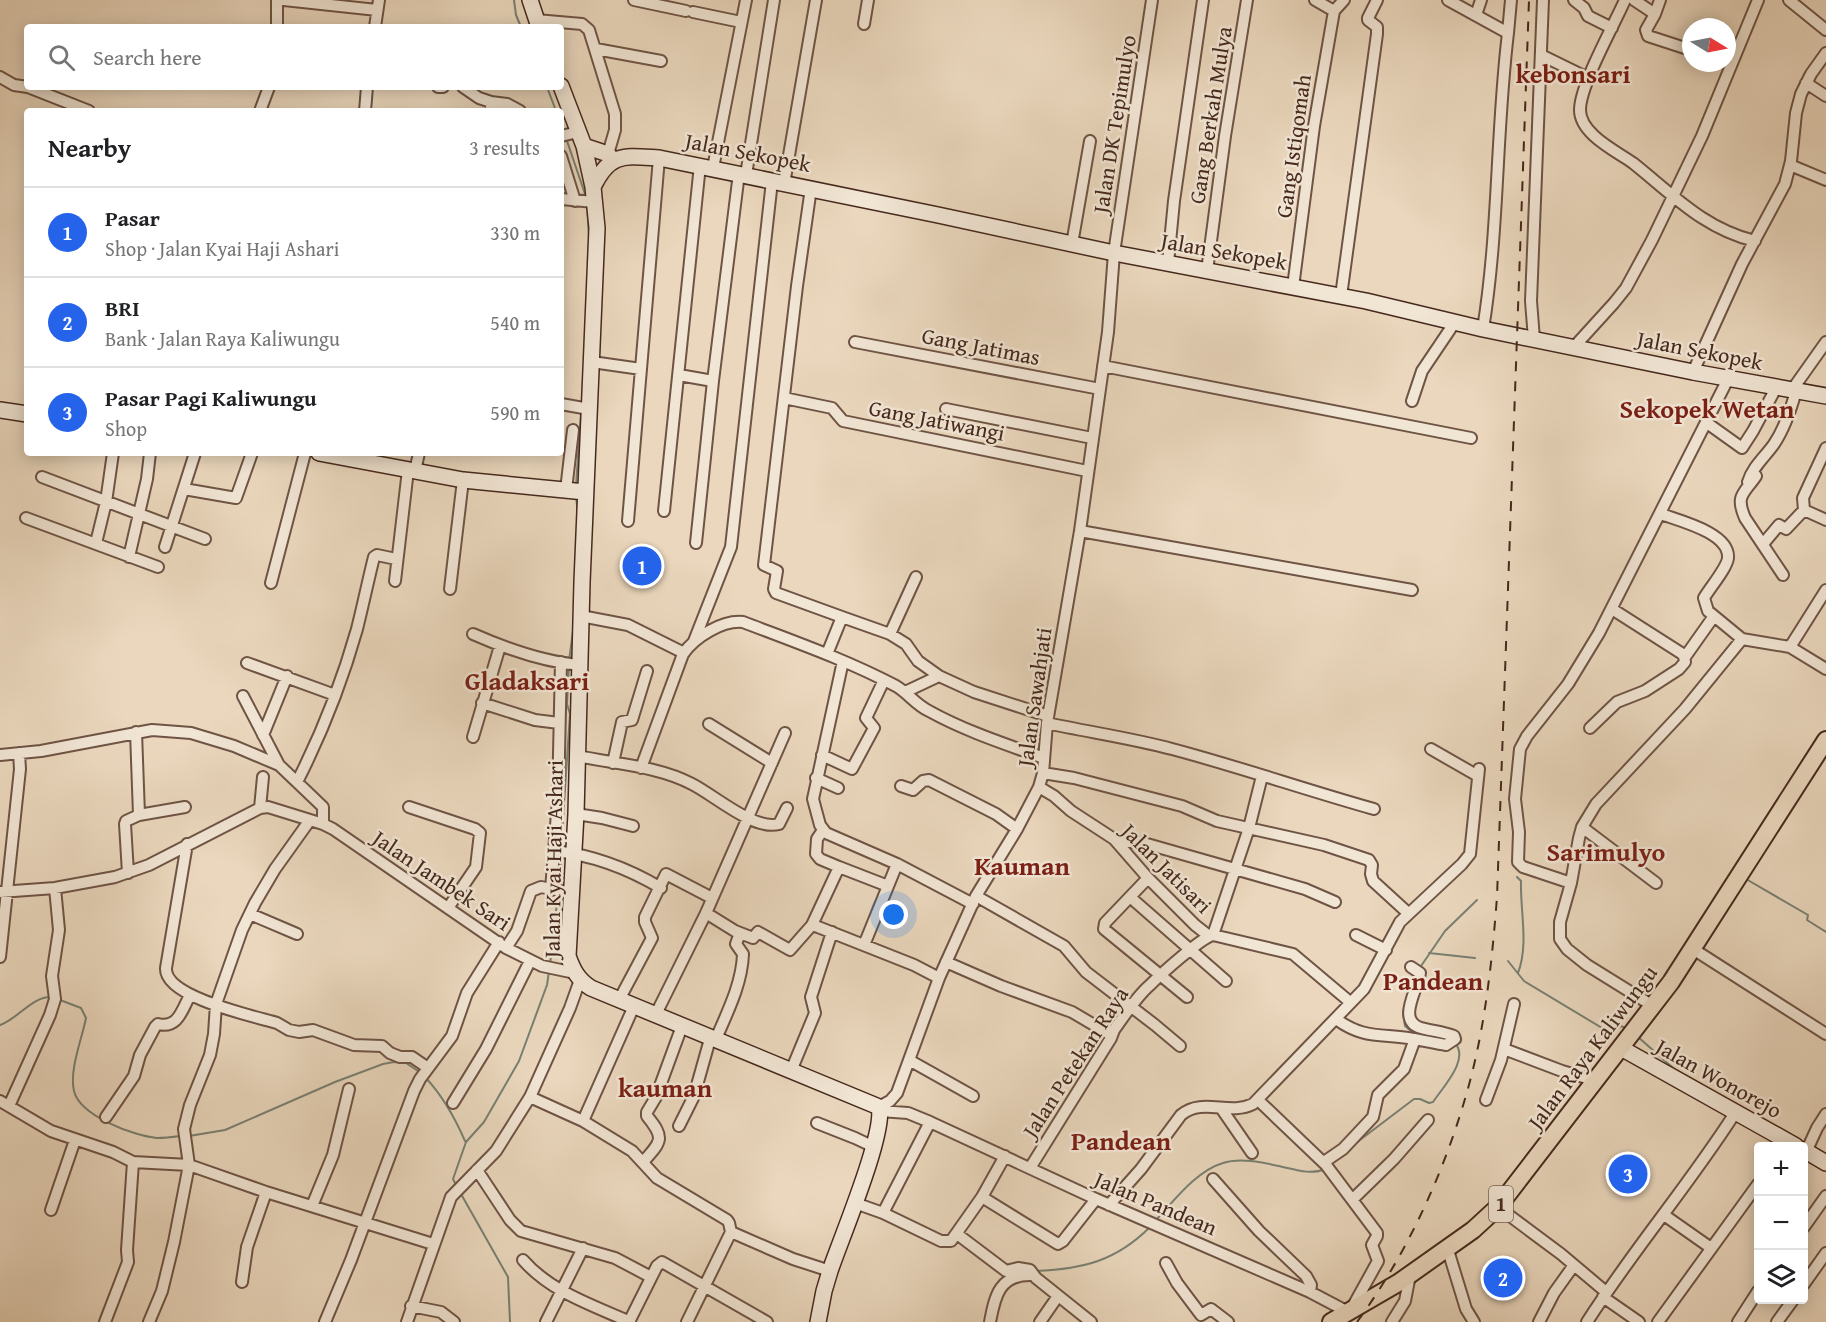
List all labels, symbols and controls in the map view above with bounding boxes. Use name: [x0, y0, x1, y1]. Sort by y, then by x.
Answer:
north arrow: [1682, 18, 1736, 72]
street label: Gang Berkah Mulya: [1180, 23, 1240, 206]
search box: [24, 24, 564, 90]
street label: Jalan DK Tepimulyo: [1084, 33, 1144, 218]
icon: search: [45, 41, 78, 74]
text: Search here: [93, 41, 202, 73]
district label: kebonsari: [1516, 54, 1630, 93]
street label: Gang Istiqomah: [1267, 72, 1319, 220]
street label: Jalan Sekopek: [679, 124, 814, 180]
text: Nearby: [48, 128, 131, 167]
text: 3 results: [469, 133, 540, 162]
text: Pasar: [105, 202, 160, 234]
text: 1: [62, 218, 73, 247]
text: 330 m: [490, 218, 540, 247]
street label: Jalan Sekopek: [1155, 224, 1290, 278]
text: Shop · Jalan Kyai Haji Ashari: [105, 234, 339, 263]
text: BRI: [105, 292, 140, 324]
text: 2: [62, 308, 73, 337]
text: 540 m: [490, 308, 540, 337]
street label: Gang Jatimas: [919, 319, 1043, 373]
street label: Jalan Sekopek: [1631, 322, 1766, 378]
text: Bank · Jalan Raya Kaliwungu: [105, 324, 340, 353]
text: Pasar Pagi Kaliwungu: [105, 382, 317, 414]
district label: Sekopek Wetan: [1620, 389, 1795, 428]
street label: Gang Jatiwangi: [866, 391, 1008, 449]
text: 3: [62, 398, 73, 427]
text: 590 m: [490, 398, 540, 427]
text: Shop: [105, 414, 147, 443]
pin: 1: [622, 544, 662, 588]
street label: Jalan Sawahjati: [1008, 625, 1060, 772]
district label: Gladaksari: [465, 661, 589, 700]
street label: Jalan Kyai Haji Ashari: [535, 760, 571, 961]
street label: Jalan Jatisari: [1112, 813, 1220, 921]
street label: Jalan Jambek Sari: [364, 820, 517, 938]
district label: Sarimulyo: [1547, 832, 1666, 871]
district label: Kauman: [974, 846, 1070, 885]
your location: [879, 900, 908, 929]
street label: Jalan Raya Kaliwungu: [1518, 958, 1665, 1138]
district label: Pandean: [1383, 961, 1484, 1000]
street label: Jalan Petekan Raya: [1013, 980, 1136, 1146]
street label: Jalan Wonorejo: [1647, 1029, 1788, 1126]
district label: kauman: [618, 1068, 713, 1107]
district label: Pandean: [1071, 1121, 1172, 1160]
map controls: [1754, 1142, 1808, 1304]
button: +: [1754, 1142, 1808, 1196]
pin: 3: [1608, 1152, 1648, 1196]
street label: Jalan Pandean: [1087, 1162, 1223, 1243]
road number: 1: [1489, 1186, 1513, 1222]
button: −: [1754, 1196, 1808, 1250]
button: layers: [1754, 1250, 1808, 1304]
pin: 2: [1484, 1256, 1522, 1300]

